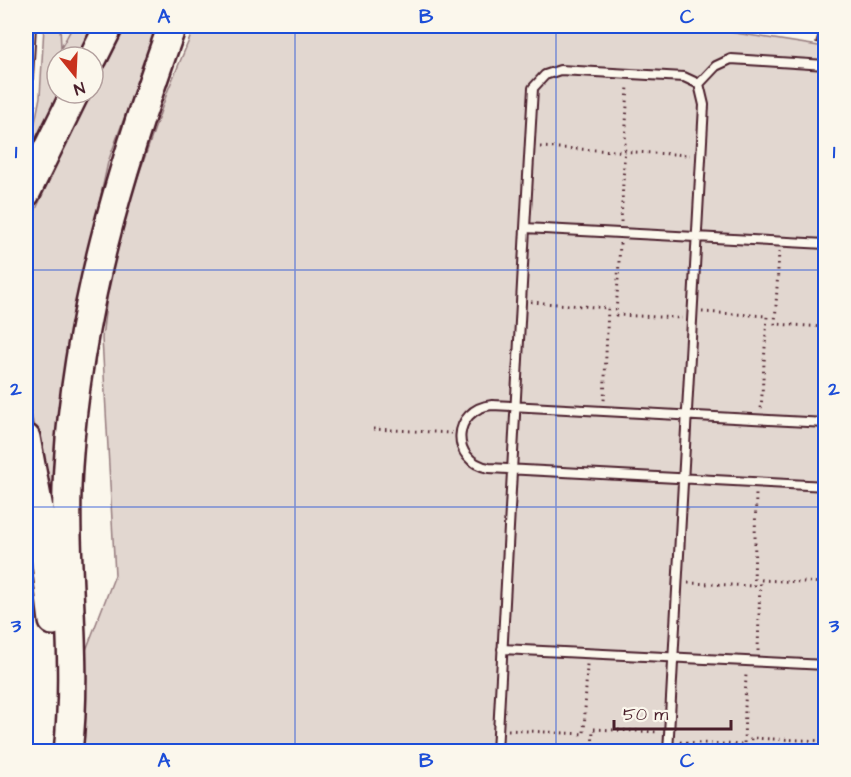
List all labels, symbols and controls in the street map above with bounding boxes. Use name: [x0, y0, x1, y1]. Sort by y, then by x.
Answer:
text: A: [158, 3, 171, 31]
text: B: [419, 3, 434, 31]
text: C: [680, 3, 695, 31]
north arrow: [45, 45, 105, 105]
text: N: [71, 76, 87, 100]
text: 1: [15, 138, 18, 166]
text: 1: [833, 138, 836, 166]
text: 2: [9, 375, 22, 403]
text: 2: [827, 375, 840, 403]
text: 3: [10, 612, 22, 640]
text: 3: [828, 612, 840, 640]
scale bar: [614, 693, 731, 731]
text: 50 m: [623, 702, 668, 727]
text: A: [158, 747, 171, 775]
text: B: [419, 747, 434, 775]
text: C: [680, 747, 695, 775]

